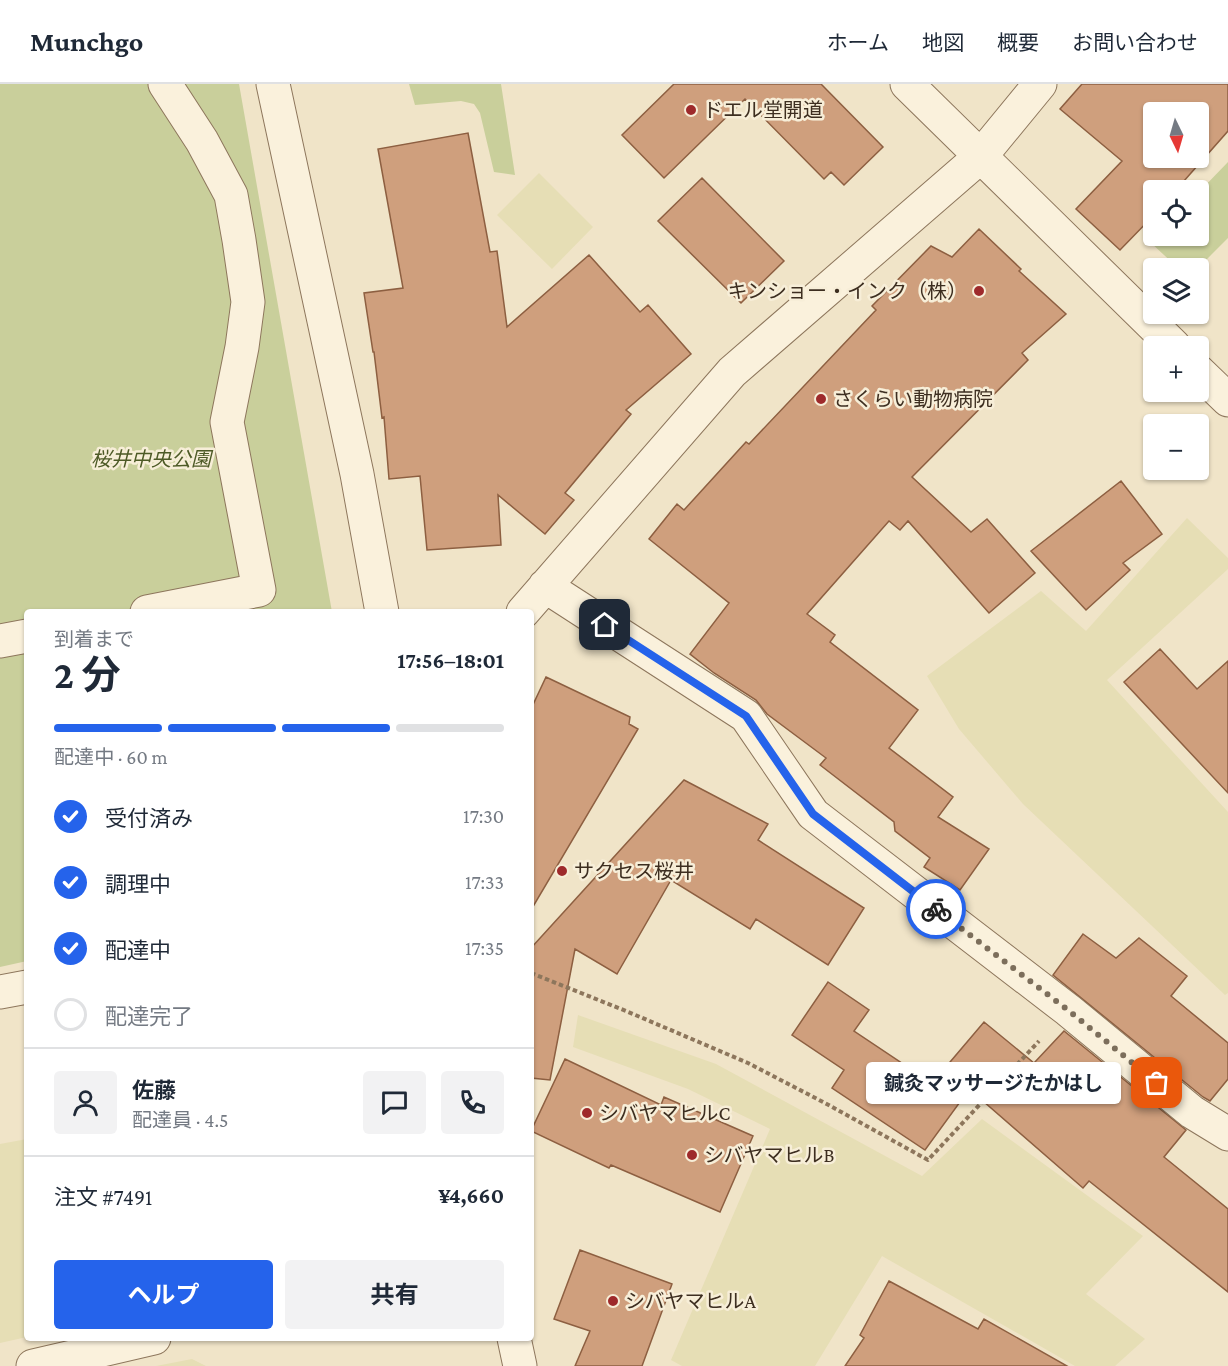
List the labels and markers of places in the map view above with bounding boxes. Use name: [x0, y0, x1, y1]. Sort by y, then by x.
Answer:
place label: ドエル堂開道: [703, 99, 823, 121]
marker: ドエル堂開道: [684, 103, 698, 117]
place label: キンショー・インク（株）: [728, 280, 967, 302]
marker: キンショー・インク（株）: [972, 284, 986, 298]
place label: さくらい動物病院: [833, 388, 993, 410]
marker: さくらい動物病院: [814, 392, 828, 406]
pin: [579, 599, 630, 650]
place label: サクセス桜井: [574, 860, 694, 882]
marker: サクセス桜井: [555, 864, 569, 878]
pin: [1131, 1057, 1182, 1108]
callout: 鍼灸マッサージたかはし: [866, 1062, 1121, 1104]
place label: シバヤマヒルC: [599, 1102, 730, 1124]
marker: シバヤマヒルC: [580, 1106, 594, 1120]
place label: シバヤマヒルB: [704, 1144, 834, 1166]
marker: シバヤマヒルB: [685, 1148, 699, 1162]
place label: シバヤマヒルA: [625, 1290, 756, 1312]
marker: シバヤマヒルA: [606, 1294, 620, 1308]

